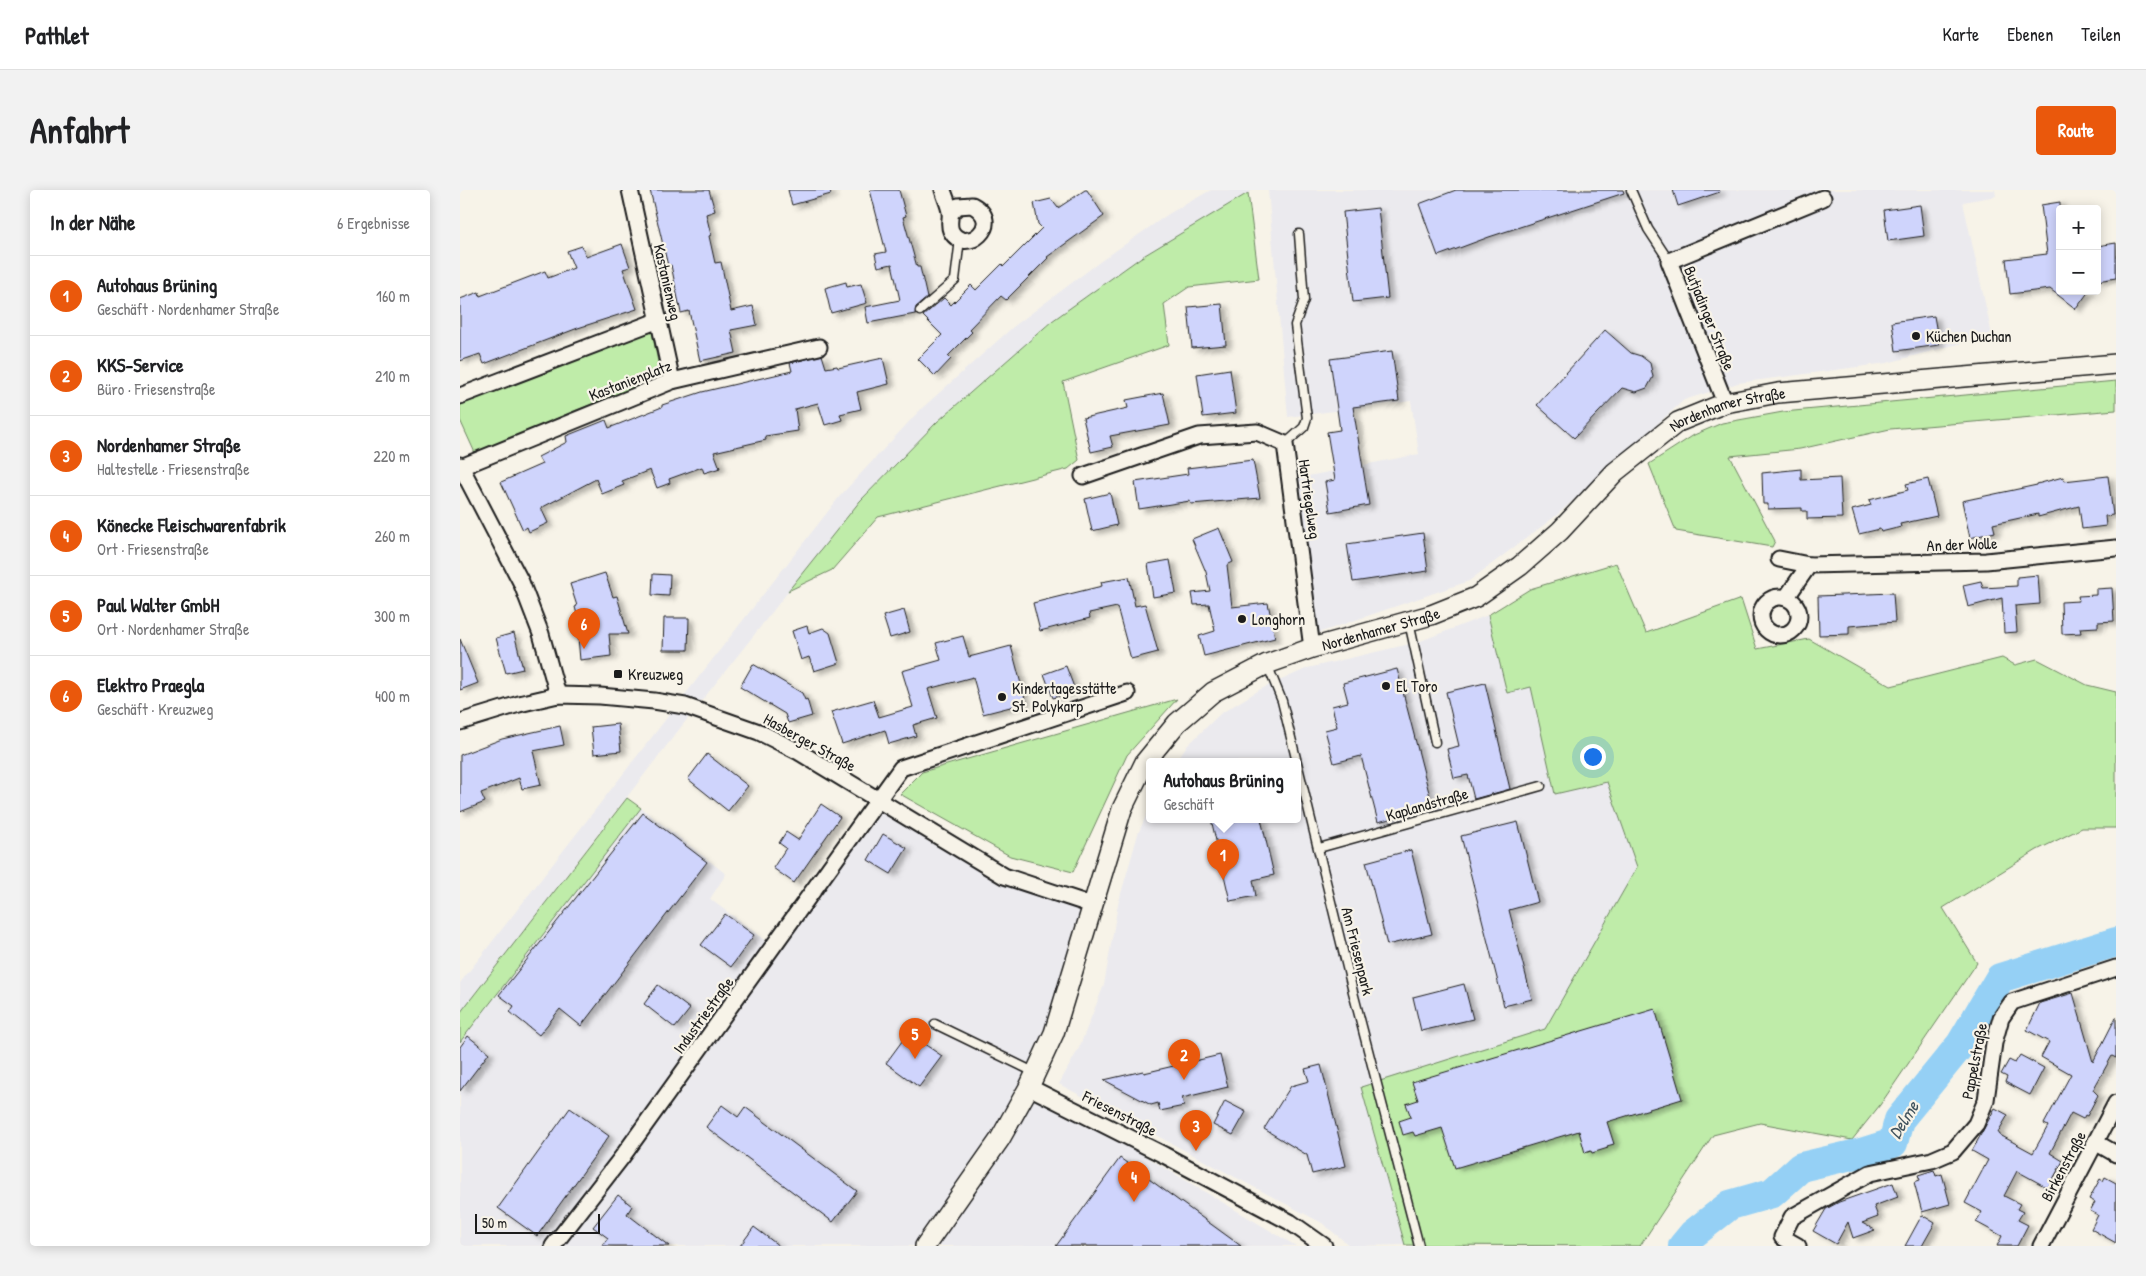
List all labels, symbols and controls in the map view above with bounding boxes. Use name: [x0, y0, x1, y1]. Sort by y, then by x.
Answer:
text: Pathlet: [25, 19, 88, 51]
text: Karte: [1943, 22, 1979, 47]
text: Ebenen: [2007, 22, 2053, 47]
text: Teilen: [2081, 22, 2121, 47]
button: Route: [2036, 106, 2116, 155]
text: Anfahrt: [30, 107, 129, 154]
map controls: [2056, 205, 2101, 295]
button: +: [2056, 205, 2101, 250]
text: In der Nähe: [50, 208, 135, 237]
text: 6 Ergebnisse: [337, 212, 410, 234]
street label: Kastanienweg: [649, 242, 687, 322]
button: −: [2056, 250, 2101, 295]
street label: Butjadinger Straße: [1679, 263, 1741, 374]
text: Autohaus Brüning: [97, 272, 217, 298]
text: 1: [63, 285, 69, 307]
text: 160 m: [376, 285, 410, 307]
text: Geschäft · Nordenhamer Straße: [97, 298, 279, 320]
place label: Küchen Duchan: [1926, 325, 2011, 347]
marker: Küchen Duchan: [1910, 330, 1922, 342]
text: KKS-Service: [97, 352, 184, 378]
street label: Kastanienplatz: [586, 354, 675, 406]
text: 2: [62, 365, 70, 387]
text: 210 m: [375, 365, 410, 387]
text: Büro · Friesenstraße: [97, 378, 215, 400]
street label: Nordenhamer Straße: [1664, 381, 1787, 436]
text: Nordenhamer Straße: [97, 432, 241, 458]
text: 3: [62, 445, 70, 467]
text: 220 m: [373, 445, 410, 467]
text: Haltestelle · Friesenstraße: [97, 458, 250, 480]
street label: Hartriegelweg: [1294, 458, 1326, 540]
text: Könecke Fleischwarenfabrik: [97, 512, 286, 538]
text: 4: [63, 525, 69, 547]
text: 260 m: [374, 525, 410, 547]
street label: An der Wolle: [1926, 532, 1998, 556]
text: Ort · Friesenstraße: [97, 538, 209, 560]
text: Paul Walter GmbH: [97, 592, 219, 618]
street label: Nordenhamer Straße: [1319, 601, 1444, 656]
text: 5: [63, 605, 69, 627]
text: 300 m: [374, 605, 410, 627]
pin: 6: [568, 608, 600, 649]
place label: Longhorn: [1252, 608, 1305, 630]
marker: Longhorn: [1236, 613, 1248, 625]
text: Ort · Nordenhamer Straße: [97, 618, 249, 640]
place label: Kreuzweg: [628, 663, 683, 685]
marker: Kreuzweg: [612, 668, 624, 680]
text: Elektro Praegla: [97, 672, 204, 698]
place label: El Toro: [1396, 675, 1438, 697]
place label: Kindertagesstätte St. Polykarp: [1012, 677, 1117, 717]
marker: El Toro: [1380, 680, 1392, 692]
text: 6: [63, 685, 69, 707]
text: 400 m: [375, 685, 410, 707]
marker: Kindertagesstätte St. Polykarp: [996, 691, 1008, 703]
text: Geschäft · Kreuzweg: [97, 698, 213, 720]
street label: Hasberger Straße: [760, 708, 861, 777]
your location: [1580, 744, 1606, 770]
popup: [1146, 758, 1301, 823]
text: Autohaus Brüning: [1163, 767, 1284, 793]
street label: Kaplandstraße: [1383, 782, 1471, 826]
text: Geschäft: [1163, 793, 1214, 815]
pin: 1: [1207, 839, 1239, 880]
street label: Am Friesenpark: [1336, 905, 1380, 998]
street label: Industriestraße: [668, 971, 739, 1058]
pin: 5: [899, 1018, 931, 1059]
street label: Pappelstraße: [1956, 1020, 1992, 1101]
pin: 2: [1168, 1039, 1200, 1080]
street label: Friesenstraße: [1078, 1084, 1162, 1141]
water label: Delme: [1882, 1095, 1925, 1143]
pin: 3: [1180, 1110, 1212, 1151]
street label: Birkenstraße: [2035, 1126, 2091, 1205]
pin: 4: [1118, 1161, 1150, 1202]
scale bar: [475, 1211, 600, 1234]
text: 50 m: [482, 1213, 507, 1232]

